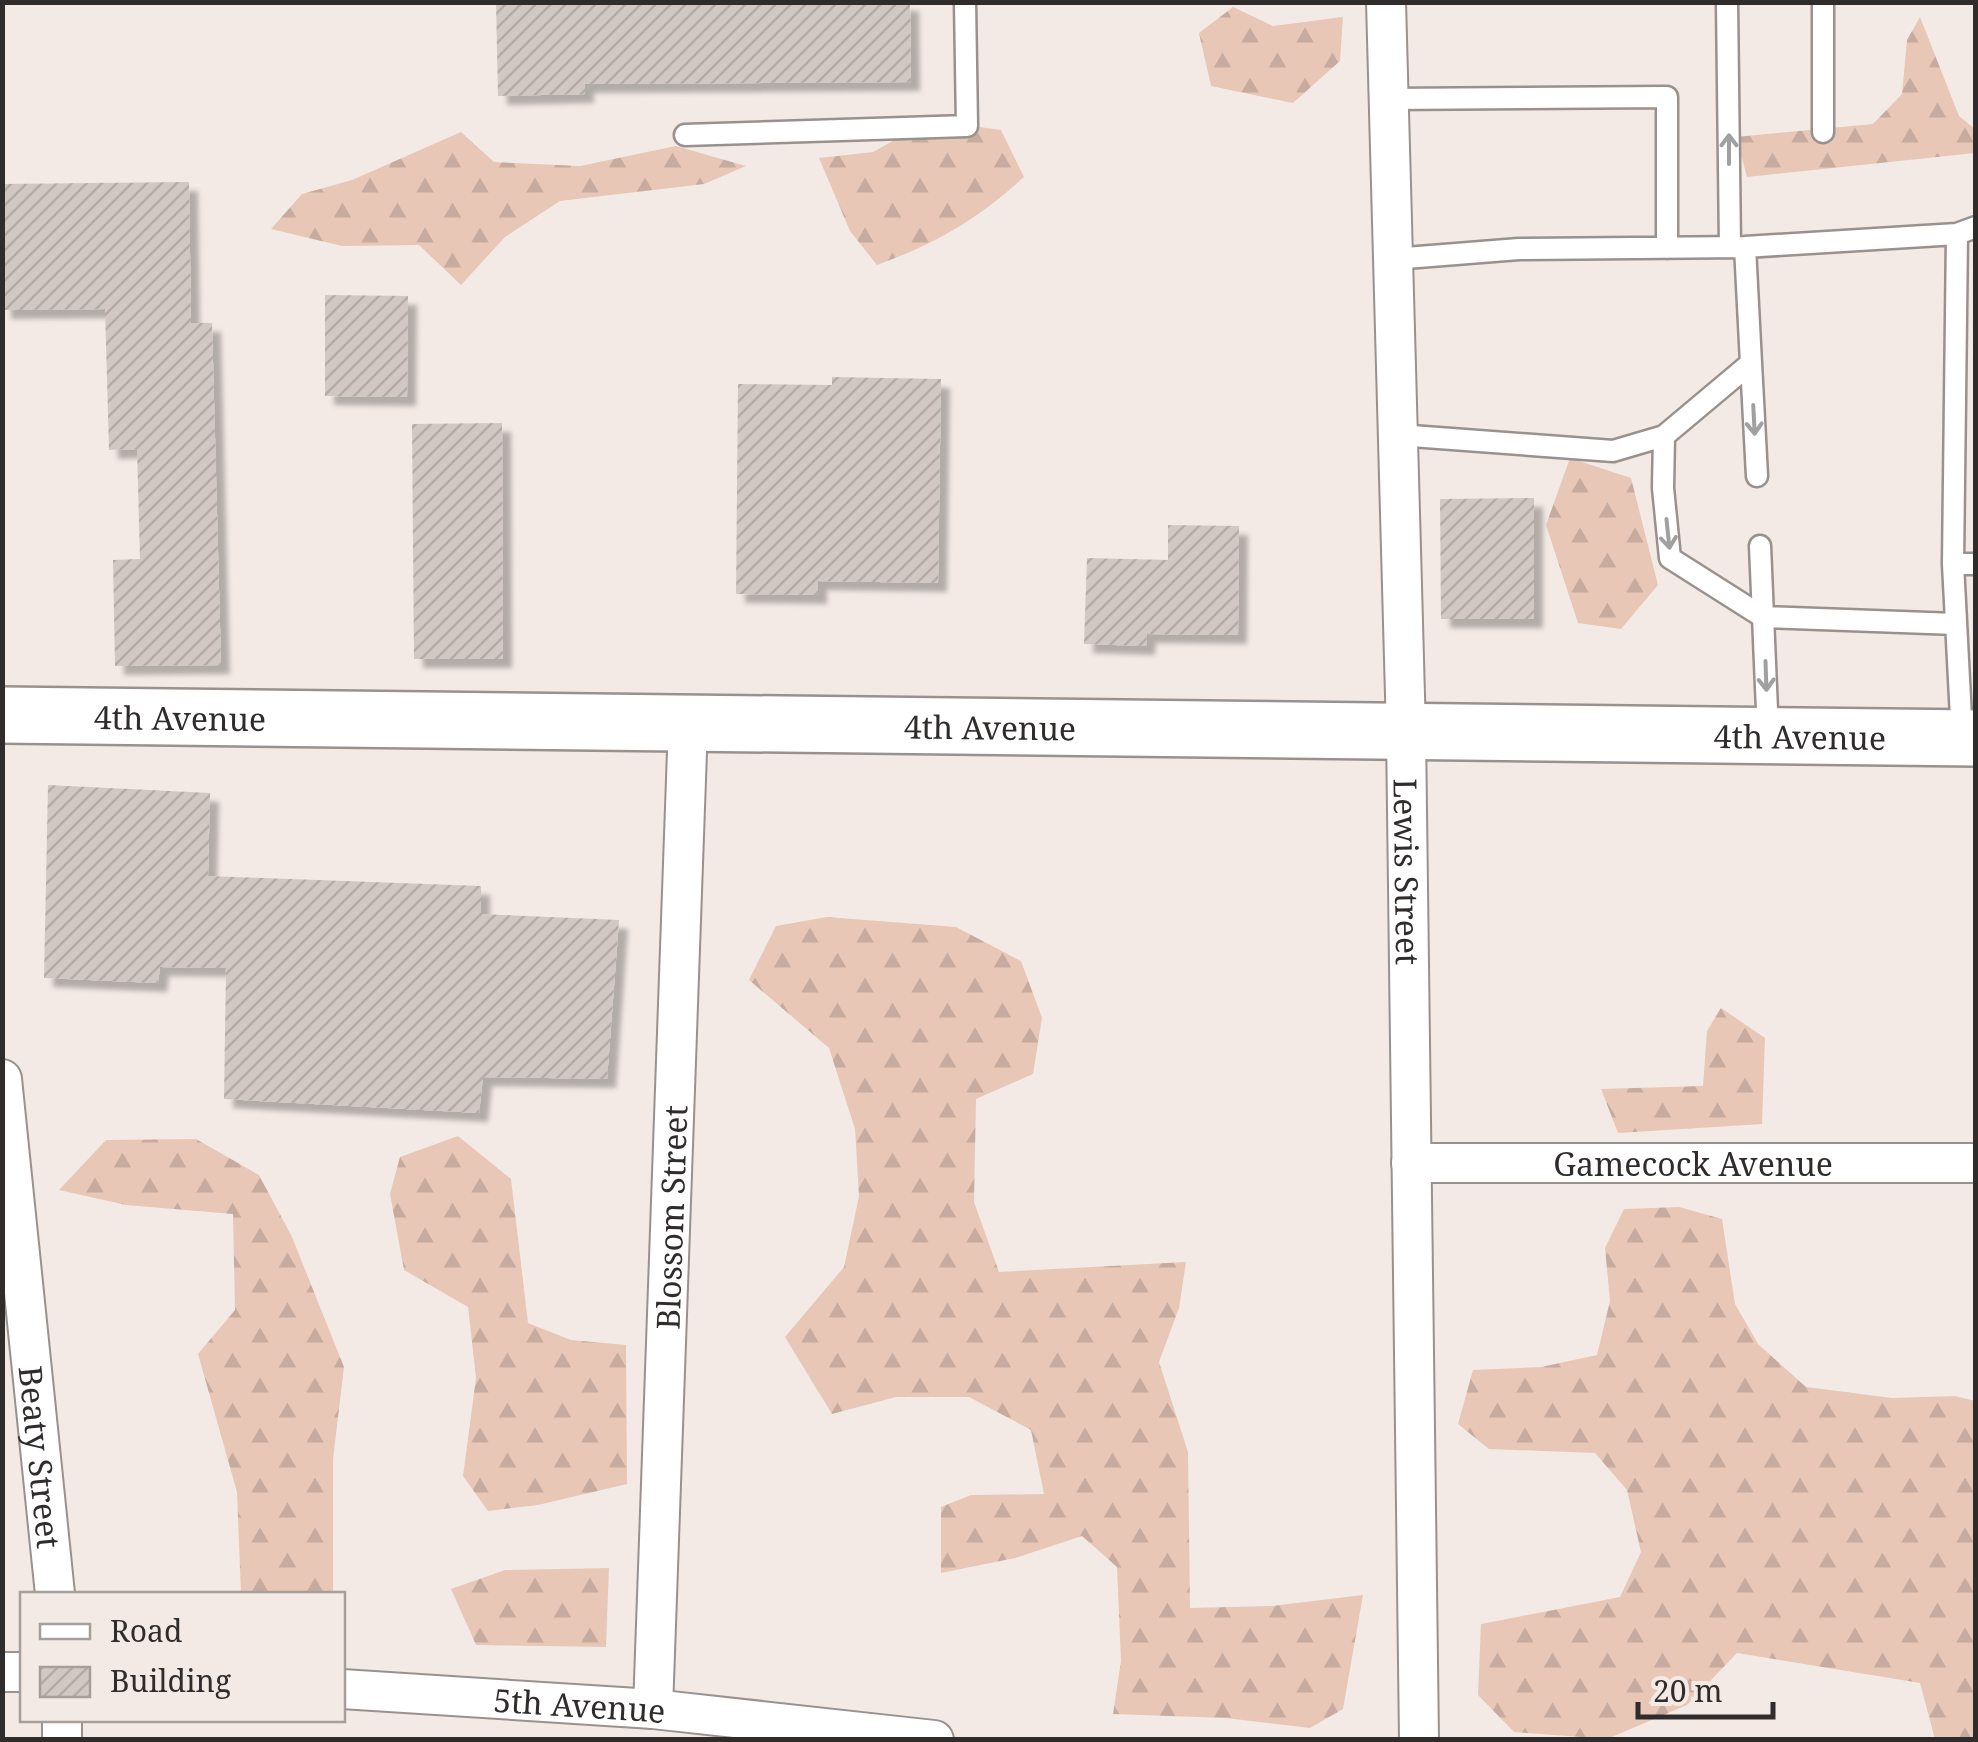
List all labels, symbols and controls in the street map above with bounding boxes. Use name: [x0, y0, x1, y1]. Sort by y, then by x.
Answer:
one-way arrow: [1720, 134, 1738, 166]
one-way arrow: [1745, 403, 1764, 435]
one-way arrow: [1659, 517, 1678, 549]
one-way arrow: [1756, 660, 1775, 692]
street label: 4th Avenue: [94, 695, 266, 740]
street label: 4th Avenue: [904, 704, 1076, 749]
street label: 4th Avenue: [1714, 713, 1886, 758]
street label: Lewis Street: [1385, 778, 1431, 965]
street label: Blossom Street: [645, 1104, 696, 1330]
street label: Gamecock Avenue: [1553, 1142, 1833, 1185]
street label: Beaty Street: [10, 1364, 72, 1550]
legend: [20, 1592, 345, 1722]
text: Road: [110, 1610, 182, 1651]
scale bar: [1638, 1657, 1773, 1719]
text: Building: [110, 1660, 231, 1701]
text: 20 m: [1653, 1670, 1723, 1711]
street label: 5th Avenue: [492, 1677, 668, 1732]

